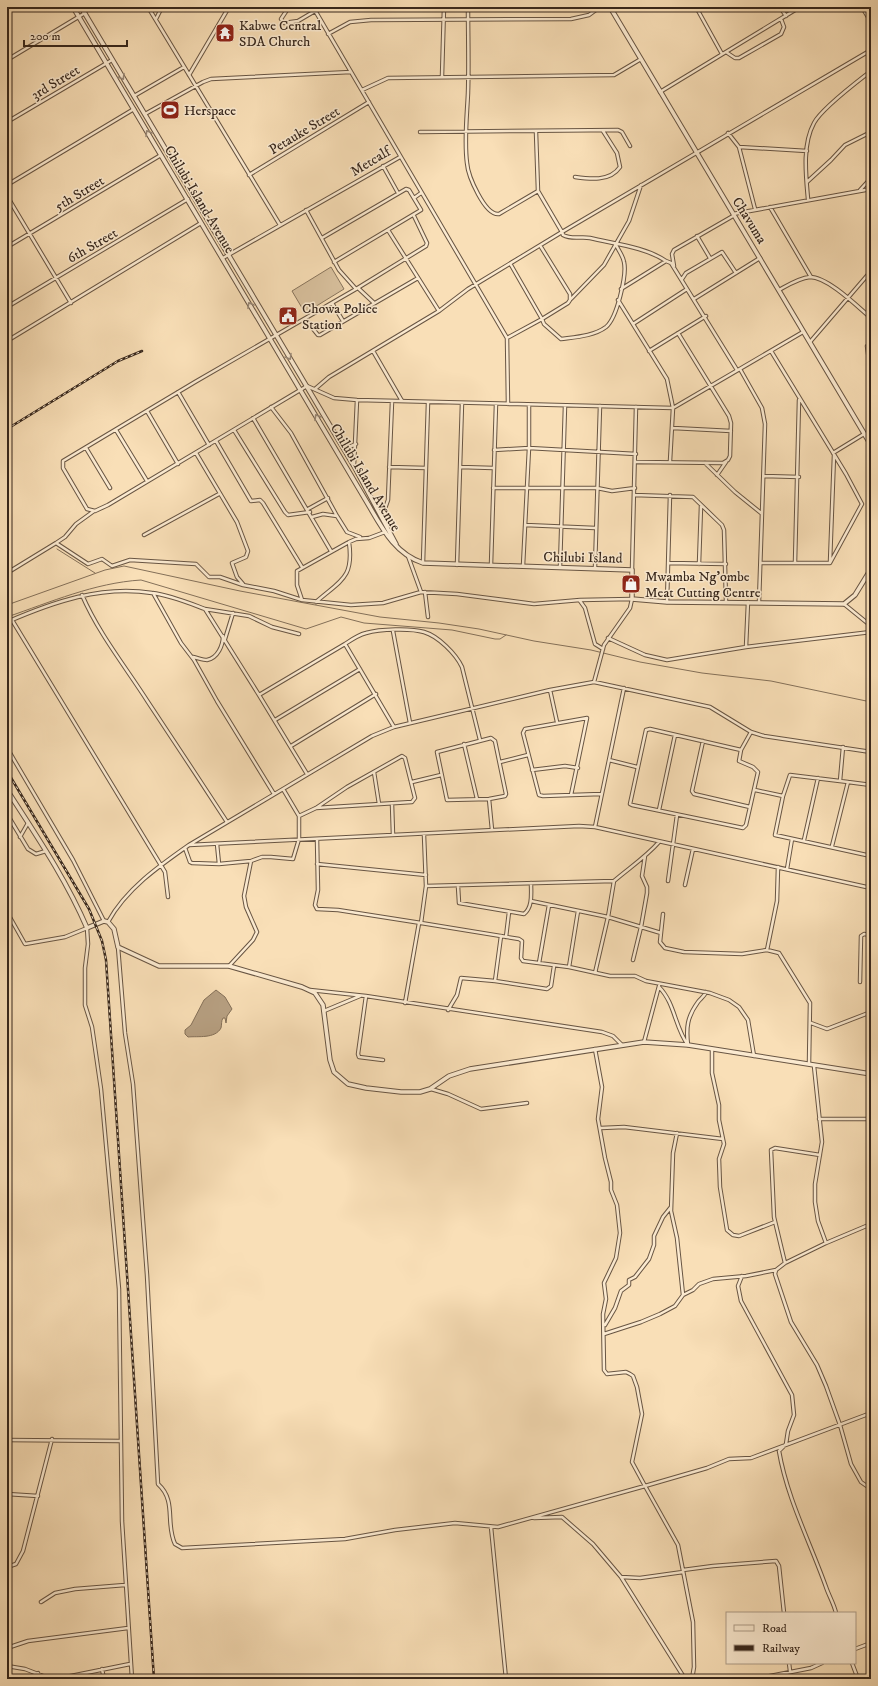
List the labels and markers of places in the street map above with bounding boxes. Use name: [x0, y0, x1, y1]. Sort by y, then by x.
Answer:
place label: Kabwe Central SDA Church: [239, 17, 322, 51]
temple icon: Kabwe Central SDA Church: [214, 22, 236, 44]
sports icon: Herspace: [159, 99, 181, 121]
place label: Herspace: [184, 102, 236, 120]
place label: Chowa Police Station: [302, 300, 378, 334]
public building icon: Chowa Police Station: [277, 305, 299, 327]
place label: Mwamba Ng'ombe Meat Cutting Centre: [645, 568, 761, 602]
shop icon: Mwamba Ng'ombe Meat Cutting Centre: [620, 573, 642, 595]

